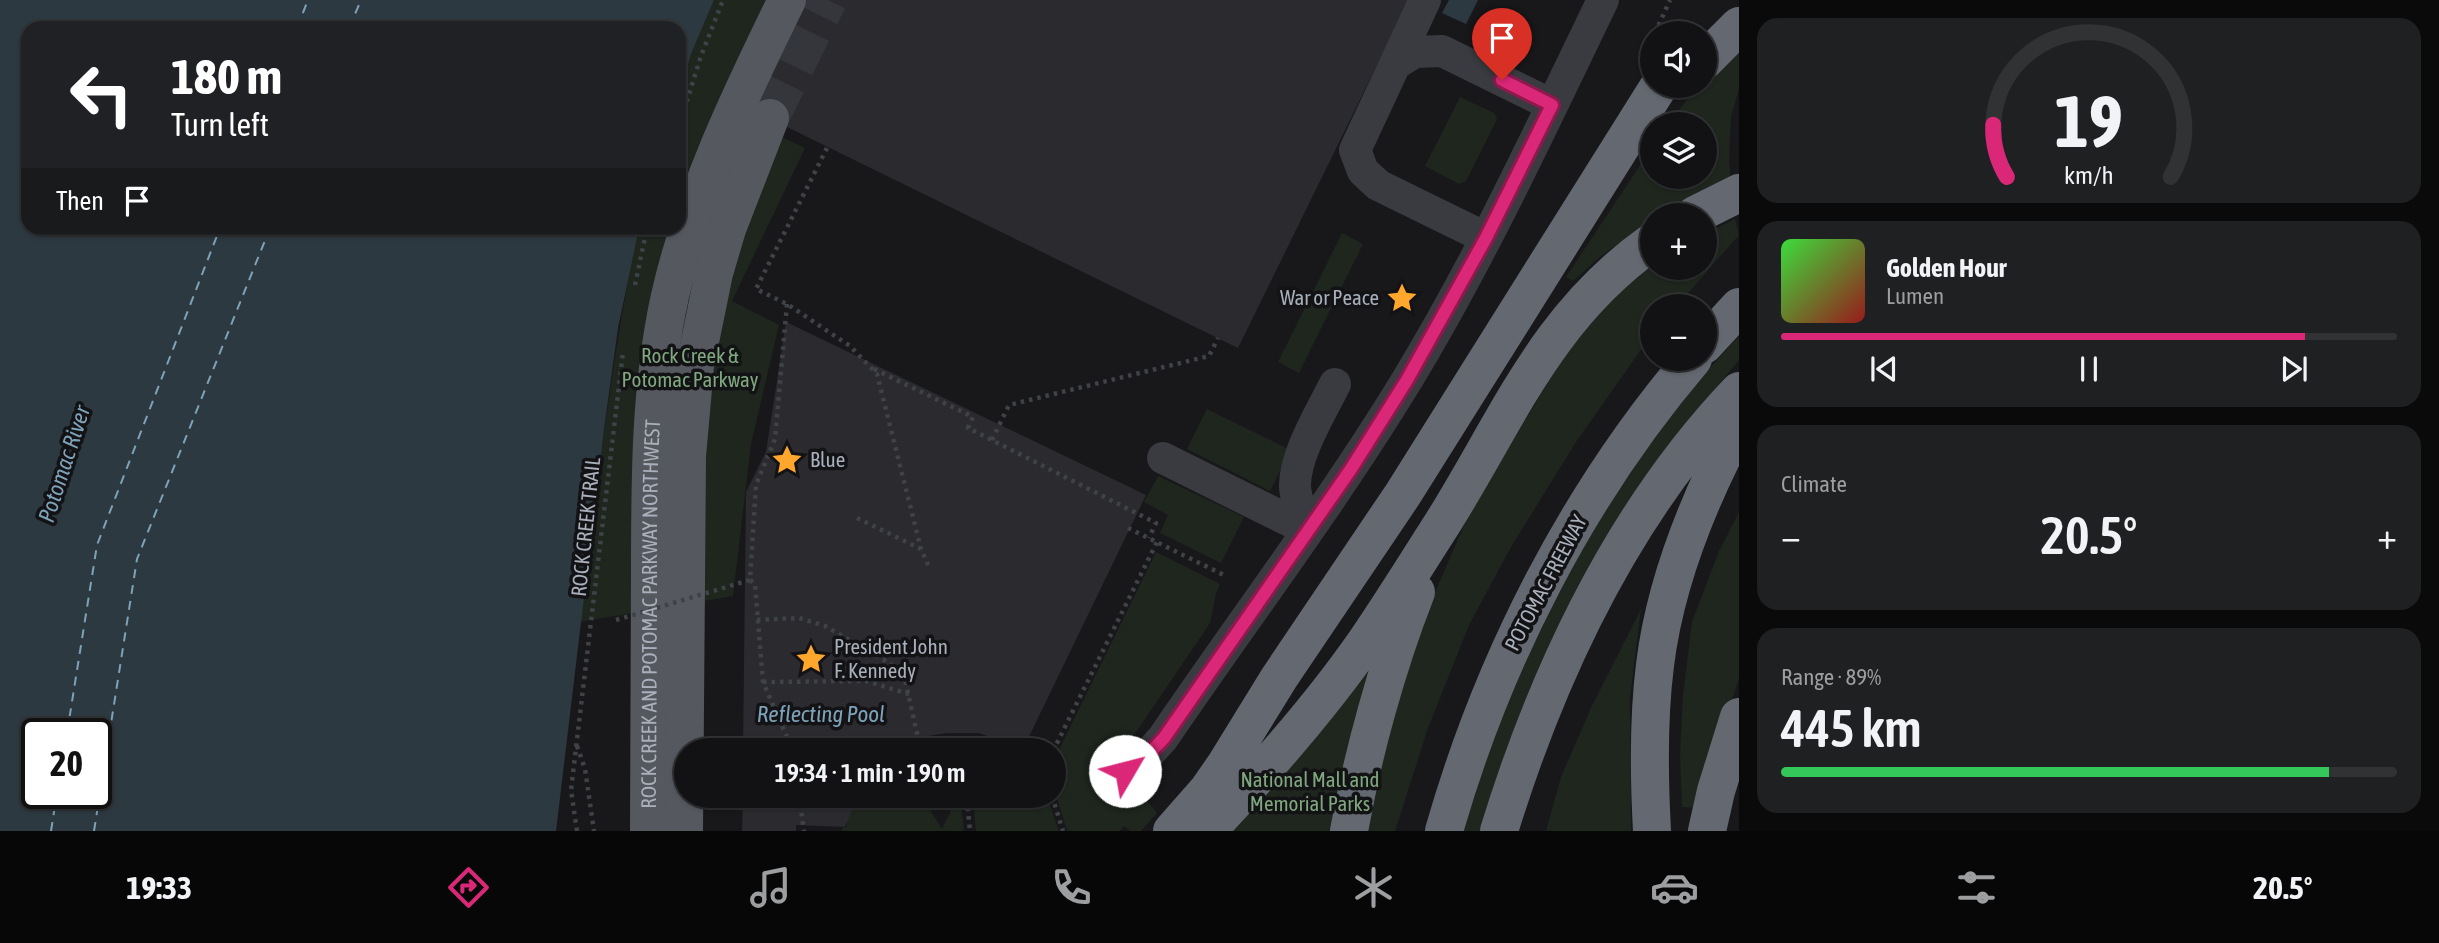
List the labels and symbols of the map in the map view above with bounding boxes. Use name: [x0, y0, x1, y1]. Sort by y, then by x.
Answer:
pin: [1472, 8, 1532, 80]
place icon: War or Peace: [1385, 281, 1419, 315]
place label: War or Peace: [1280, 285, 1379, 309]
park label: Rock Creek & Potomac Parkway: [621, 343, 759, 391]
water label: Potomac River: [33, 401, 95, 526]
street label: ROCK CREEK AND POTOMAC PARKWAY NORTHWEST: [636, 419, 664, 809]
place icon: Blue: [770, 443, 804, 477]
place label: Blue: [810, 447, 845, 471]
street label: ROCK CREEK TRAIL: [566, 456, 604, 598]
street label: POTOMAC FREEWAY: [1499, 510, 1591, 654]
place label: President John F. Kennedy: [834, 634, 948, 682]
place icon: President John F. Kennedy: [794, 642, 828, 676]
water label: Reflecting Pool: [757, 701, 885, 727]
speed limit sign: 20: [21, 718, 112, 809]
position arrow: [1088, 734, 1162, 808]
park label: National Mall and Memorial Parks: [1240, 767, 1380, 815]

